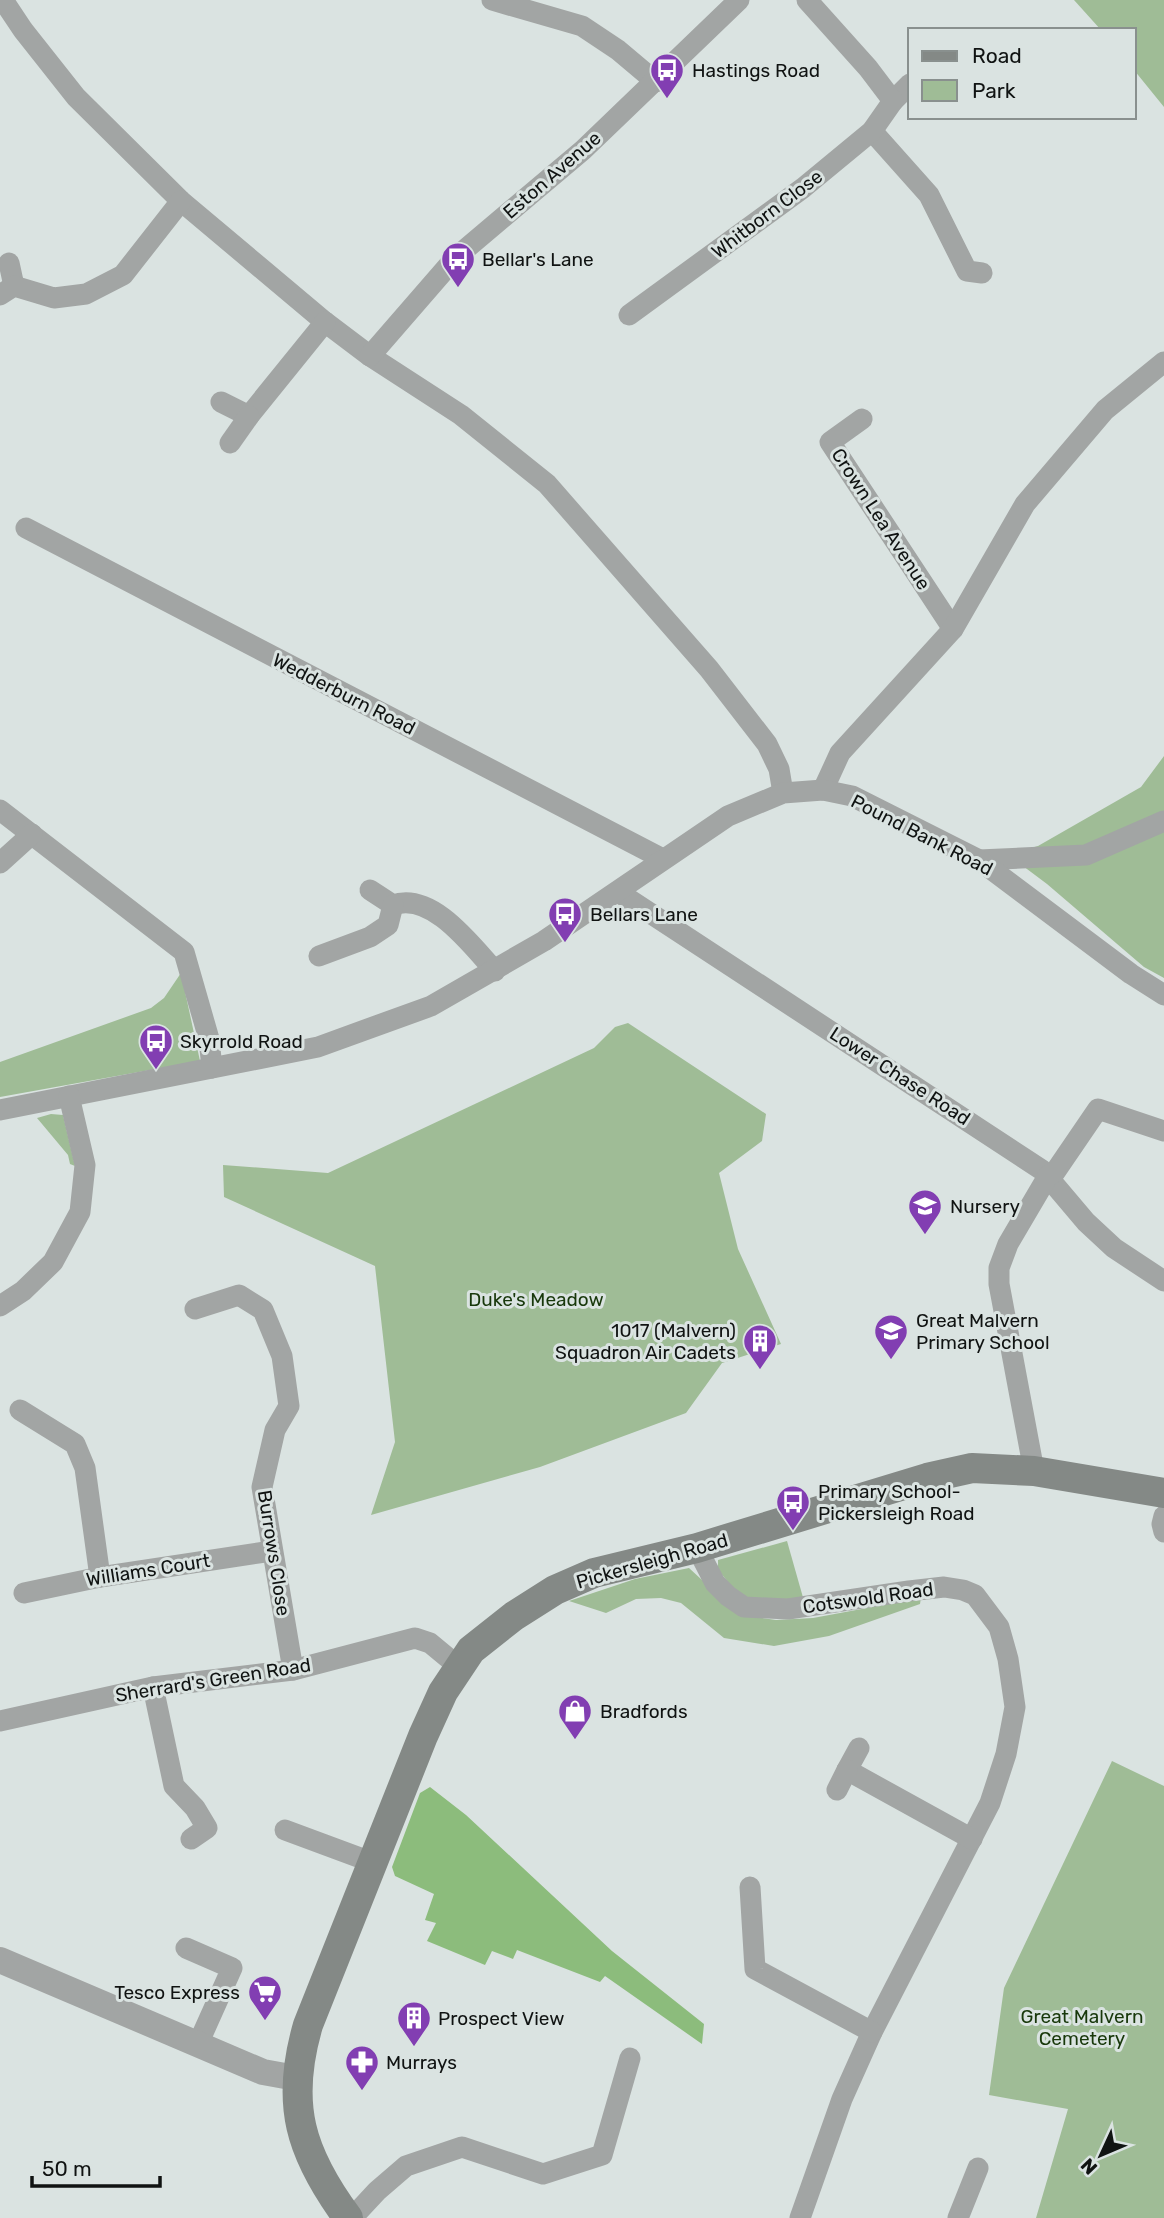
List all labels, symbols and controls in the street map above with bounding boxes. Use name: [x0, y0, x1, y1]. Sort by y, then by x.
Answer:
legend: [908, 28, 1136, 119]
text: Road: [972, 43, 1022, 68]
bus stop icon: Hastings Road: [648, 51, 686, 100]
place label: Hastings Road: [692, 59, 820, 82]
text: Park: [972, 78, 1016, 103]
street label: Eston Avenue: [499, 126, 605, 224]
street label: Whitborn Close: [707, 165, 827, 263]
bus stop icon: Bellar's Lane: [439, 240, 477, 289]
place label: Bellar's Lane: [482, 248, 594, 271]
street label: Crown Lea Avenue: [827, 444, 935, 594]
street label: Wedderburn Road: [269, 648, 419, 740]
street label: Pound Bank Road: [847, 789, 997, 881]
bus stop icon: Bellars Lane: [546, 895, 584, 944]
place label: Bellars Lane: [590, 903, 698, 926]
bus stop icon: Skyrrold Road: [137, 1022, 175, 1071]
street label: Lower Chase Road: [825, 1022, 975, 1130]
place label: Skyrrold Road: [180, 1030, 303, 1053]
school or university icon: Nursery: [906, 1187, 944, 1236]
place label: Nursery: [950, 1195, 1020, 1218]
park label: Duke's Meadow: [468, 1288, 604, 1311]
place label: Great Malvern Primary School: [916, 1309, 1050, 1354]
school or university icon: Great Malvern Primary School: [872, 1312, 910, 1361]
place label: 1017 (Malvern) Squadron Air Cadets: [555, 1319, 736, 1364]
building icon: 1017 (Malvern) Squadron Air Cadets: [741, 1322, 779, 1371]
place label: Primary School- Pickersleigh Road: [818, 1480, 975, 1525]
bus stop icon: Primary School- Pickersleigh Road: [774, 1483, 812, 1532]
street label: Burrows Close: [253, 1489, 295, 1617]
street label: Pickersleigh Road: [574, 1528, 730, 1594]
street label: Williams Court: [84, 1549, 212, 1591]
street label: Cotswold Road: [801, 1577, 935, 1619]
street label: Sherrard's Green Road: [114, 1653, 312, 1707]
shop icon: Bradfords: [556, 1692, 594, 1741]
place label: Bradfords: [600, 1700, 688, 1723]
supermarket icon: Tesco Express: [246, 1973, 284, 2022]
place label: Tesco Express: [114, 1981, 240, 2004]
building icon: Prospect View: [395, 1999, 433, 2048]
park label: Great Malvern Cemetery: [1021, 2005, 1143, 2050]
place label: Prospect View: [438, 2007, 564, 2030]
pharmacy icon: Murrays: [343, 2043, 381, 2092]
place label: Murrays: [386, 2051, 457, 2074]
north arrow: [1066, 2120, 1136, 2190]
scale bar: [32, 2144, 159, 2188]
text: N: [1076, 2154, 1102, 2179]
text: 50 m: [42, 2156, 92, 2181]

